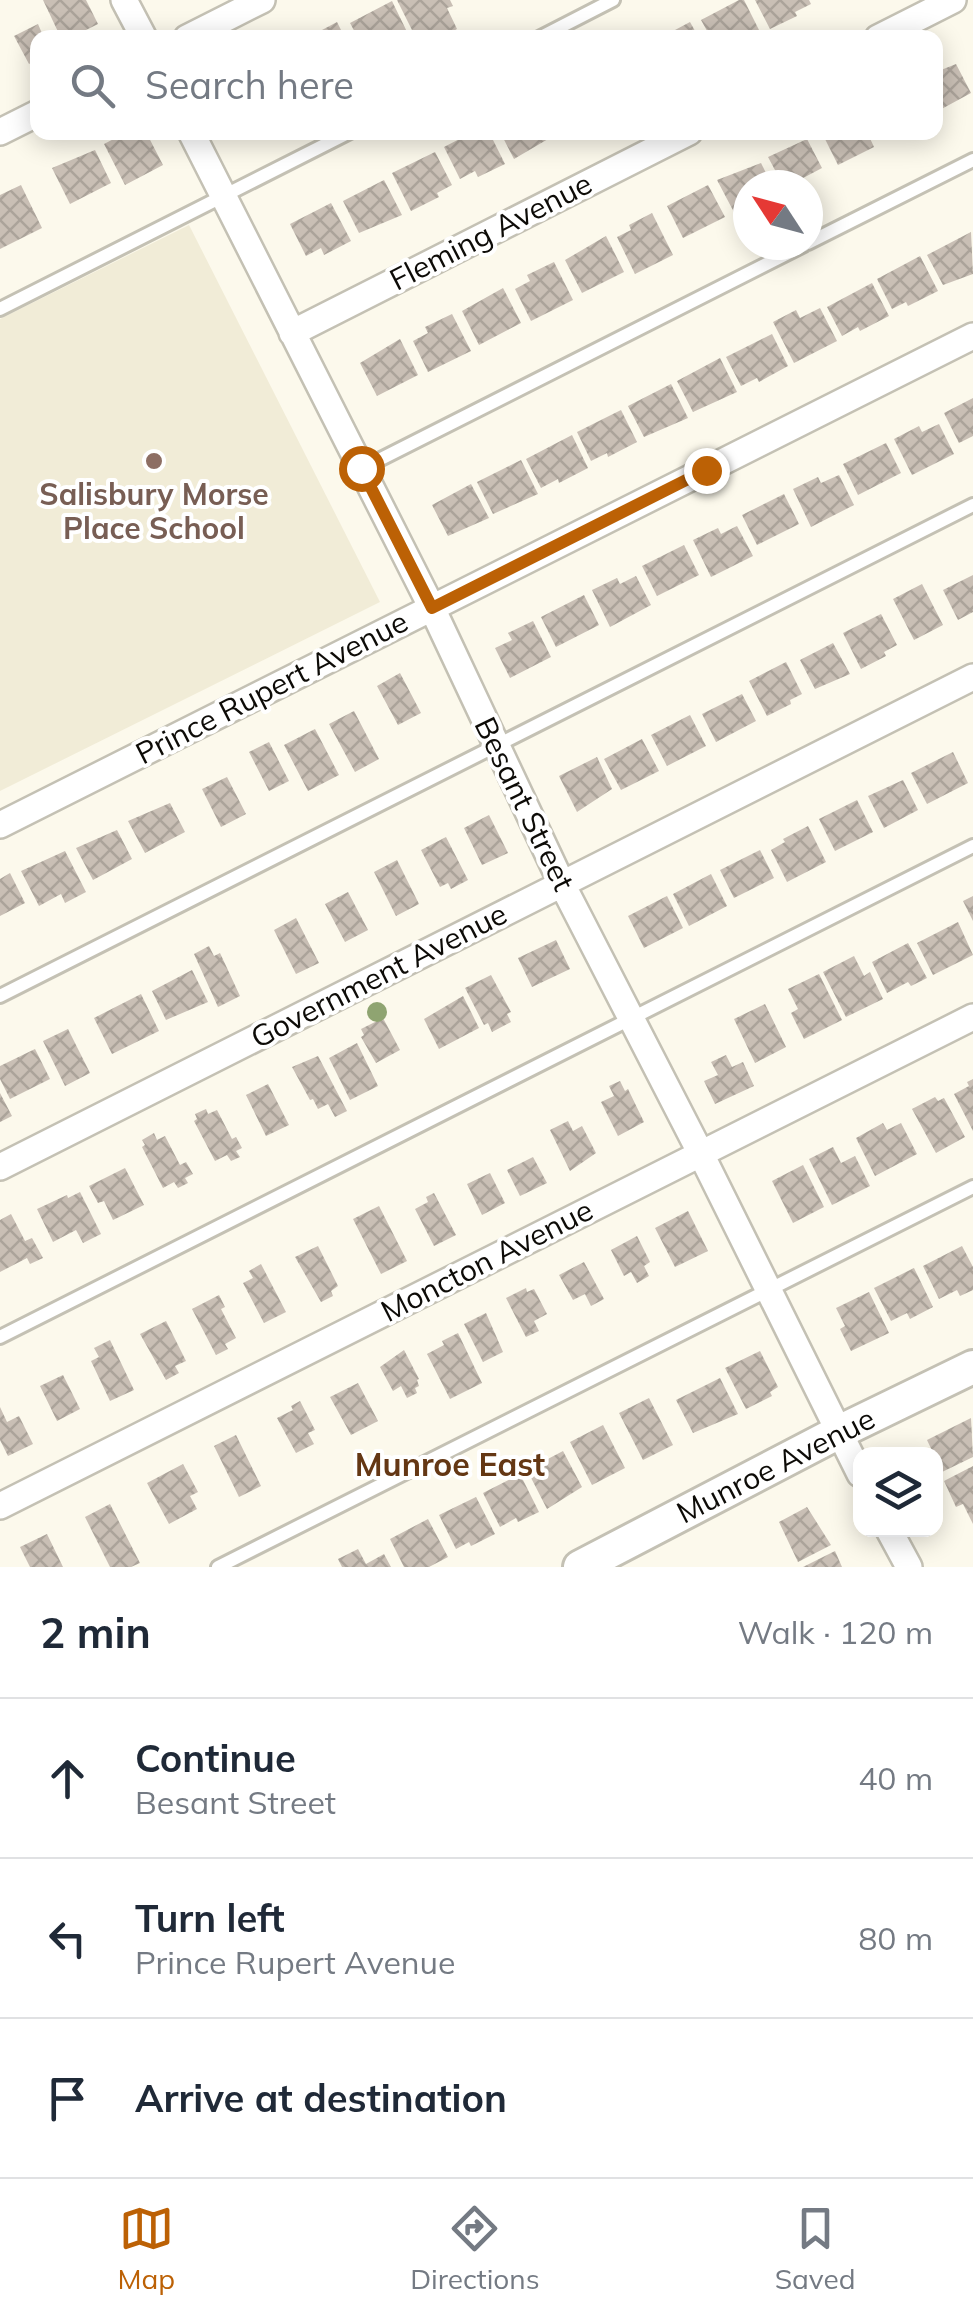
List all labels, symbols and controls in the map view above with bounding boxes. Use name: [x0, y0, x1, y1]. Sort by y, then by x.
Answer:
search box: [30, 30, 943, 140]
icon: search: [65, 58, 120, 113]
text: Search here: [145, 61, 354, 109]
street label: Fleming Avenue: [383, 164, 598, 298]
north arrow: [733, 170, 823, 260]
route start: [339, 446, 385, 492]
route end: [684, 448, 730, 494]
marker: Salisbury Morse Place School: [143, 450, 165, 472]
place label: Salisbury Morse Place School: [39, 475, 269, 547]
street label: Prince Rupert Avenue: [129, 602, 414, 772]
street label: Besant Street: [467, 711, 583, 897]
street label: Government Avenue: [244, 894, 513, 1056]
street label: Moncton Avenue: [374, 1190, 599, 1330]
street label: Munroe Avenue: [670, 1399, 881, 1531]
district label: Munroe East: [355, 1444, 545, 1484]
map controls: [853, 1447, 943, 1537]
button: layers: [853, 1447, 943, 1537]
text: 2 min: [40, 1606, 151, 1659]
text: Walk · 120 m: [738, 1612, 933, 1652]
text: Continue: [135, 1734, 296, 1782]
icon: ahead: [40, 1751, 95, 1806]
text: 40 m: [858, 1758, 933, 1798]
text: Besant Street: [135, 1782, 336, 1822]
text: Turn left: [135, 1894, 285, 1942]
icon: left: [40, 1911, 95, 1966]
text: 80 m: [858, 1918, 933, 1958]
text: Prince Rupert Avenue: [135, 1942, 455, 1982]
icon: arrive: [40, 2071, 95, 2126]
text: Arrive at destination: [135, 2074, 507, 2122]
tab: Map: [118, 2201, 175, 2296]
tab: Directions: [410, 2201, 540, 2296]
tab: Saved: [775, 2201, 855, 2296]

